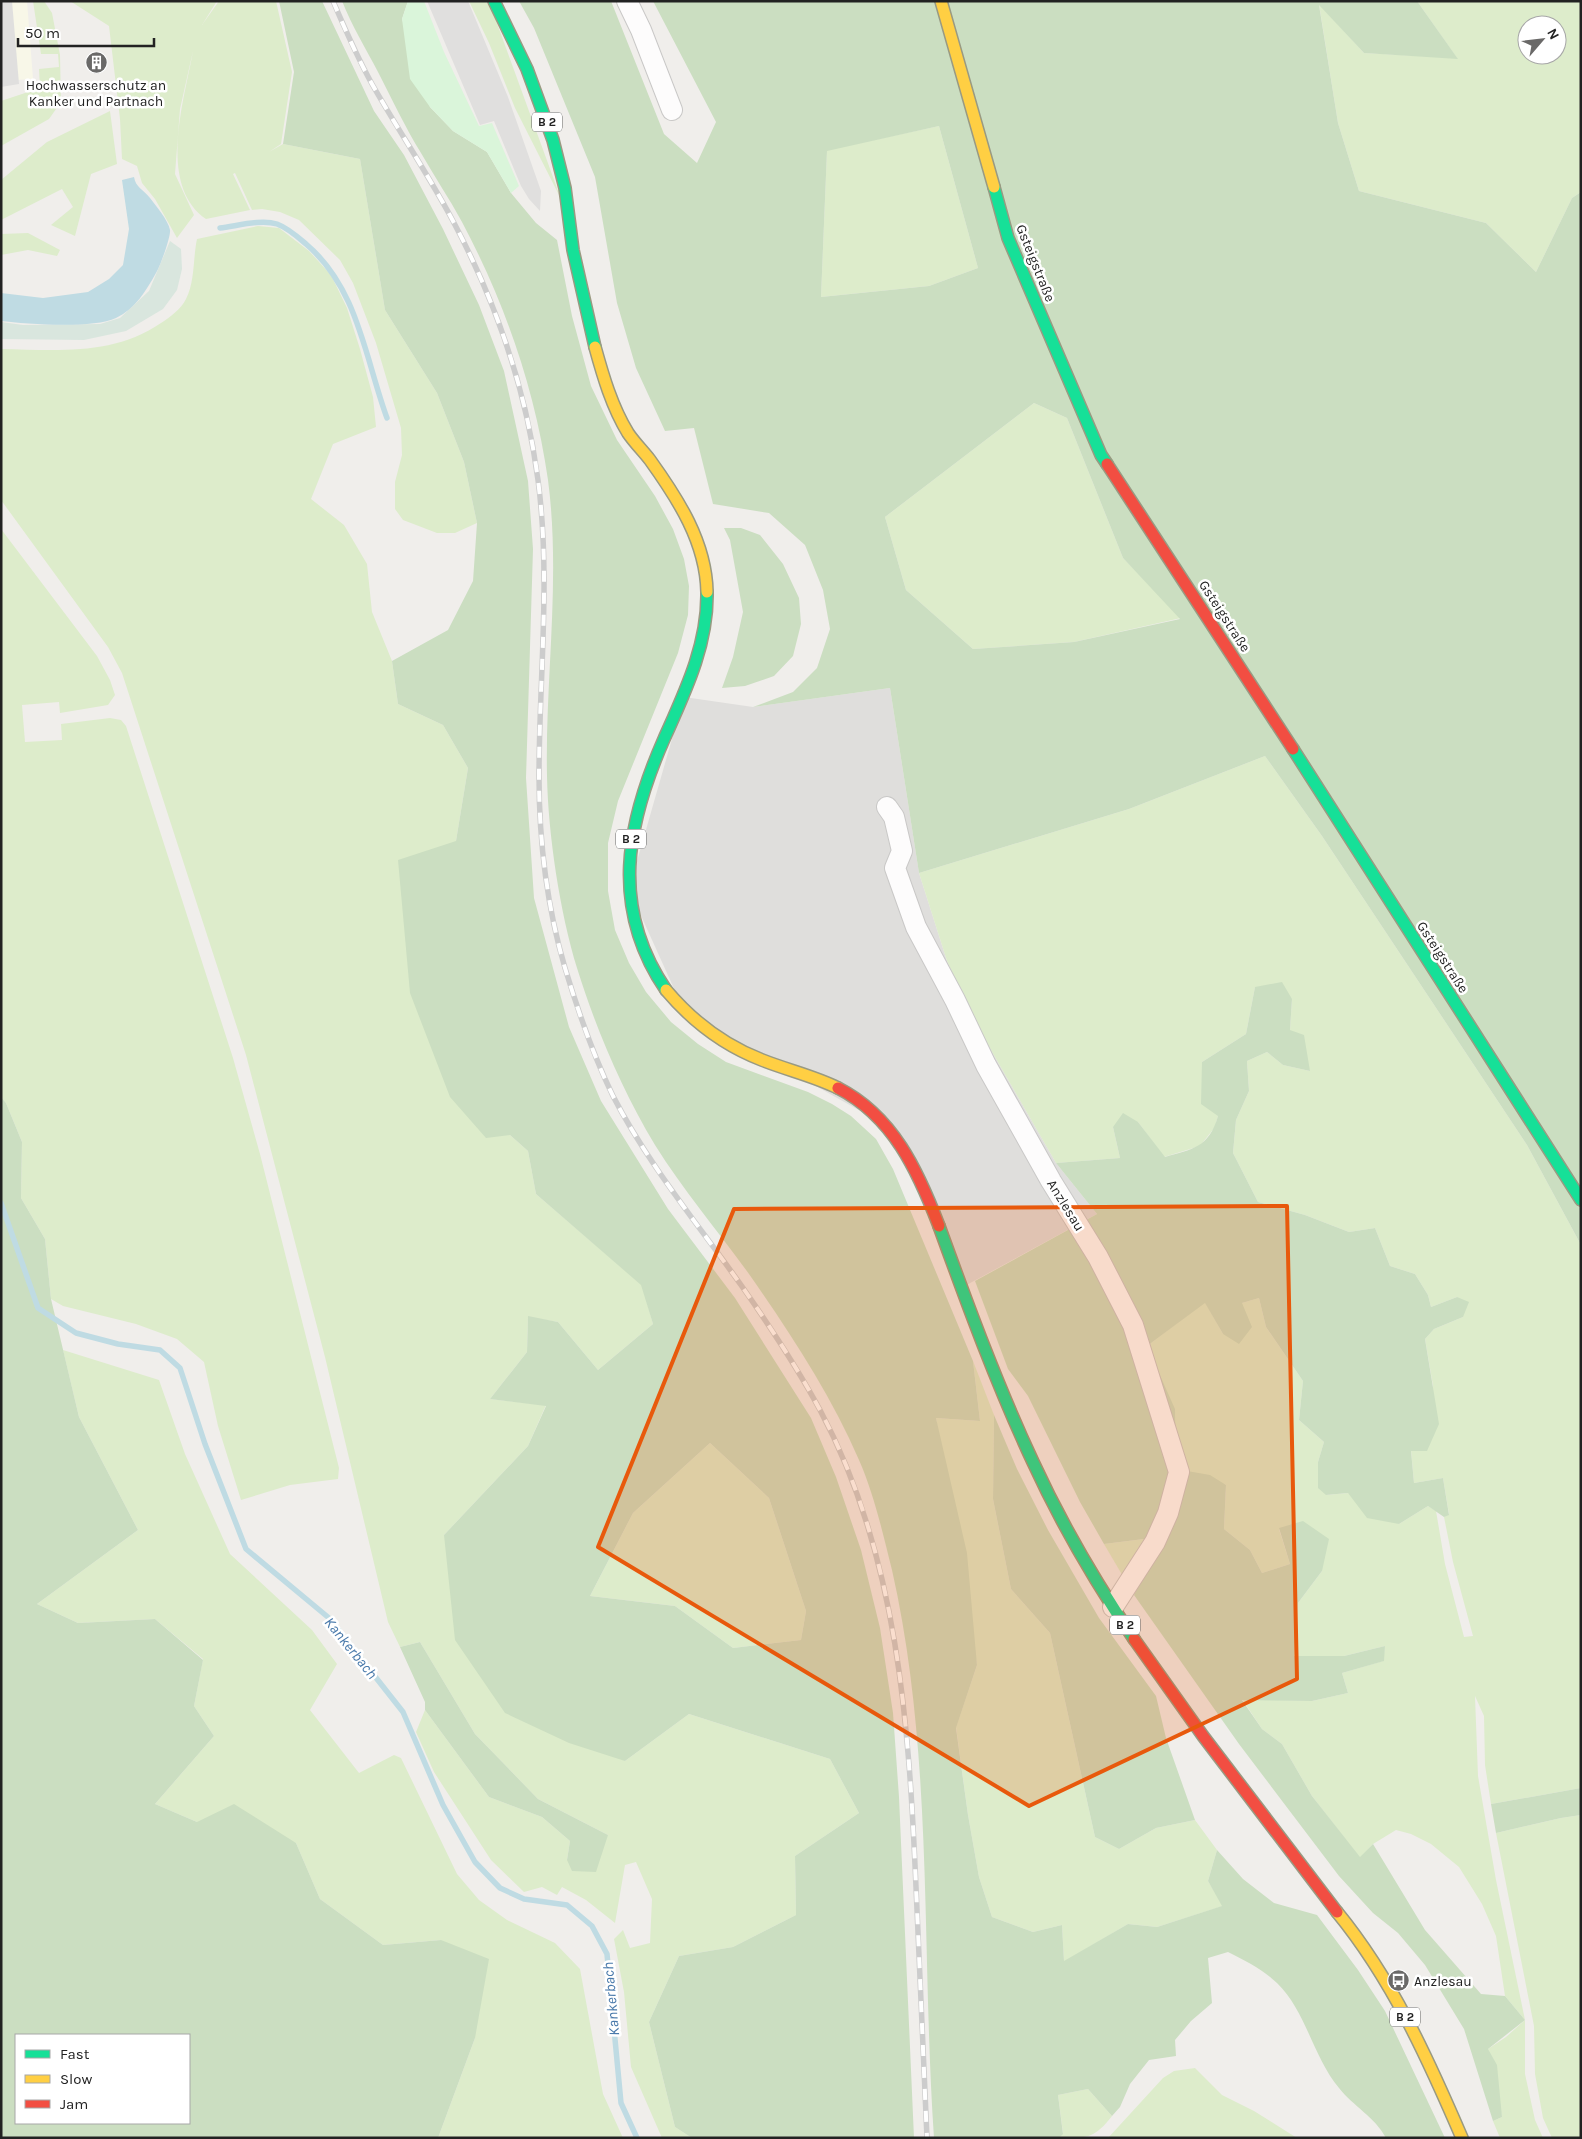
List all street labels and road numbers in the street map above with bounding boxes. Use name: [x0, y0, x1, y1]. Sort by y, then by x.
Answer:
road number: B 2: [532, 112, 562, 132]
street label: Gsteigstraße: [1012, 222, 1059, 304]
street label: Gsteigstraße: [1195, 577, 1254, 655]
road number: B 2: [616, 830, 646, 849]
street label: Gsteigstraße: [1413, 918, 1472, 996]
street label: Anzlesau: [1043, 1176, 1088, 1234]
road number: B 2: [1110, 1616, 1140, 1634]
road number: B 2: [1390, 2008, 1420, 2026]

